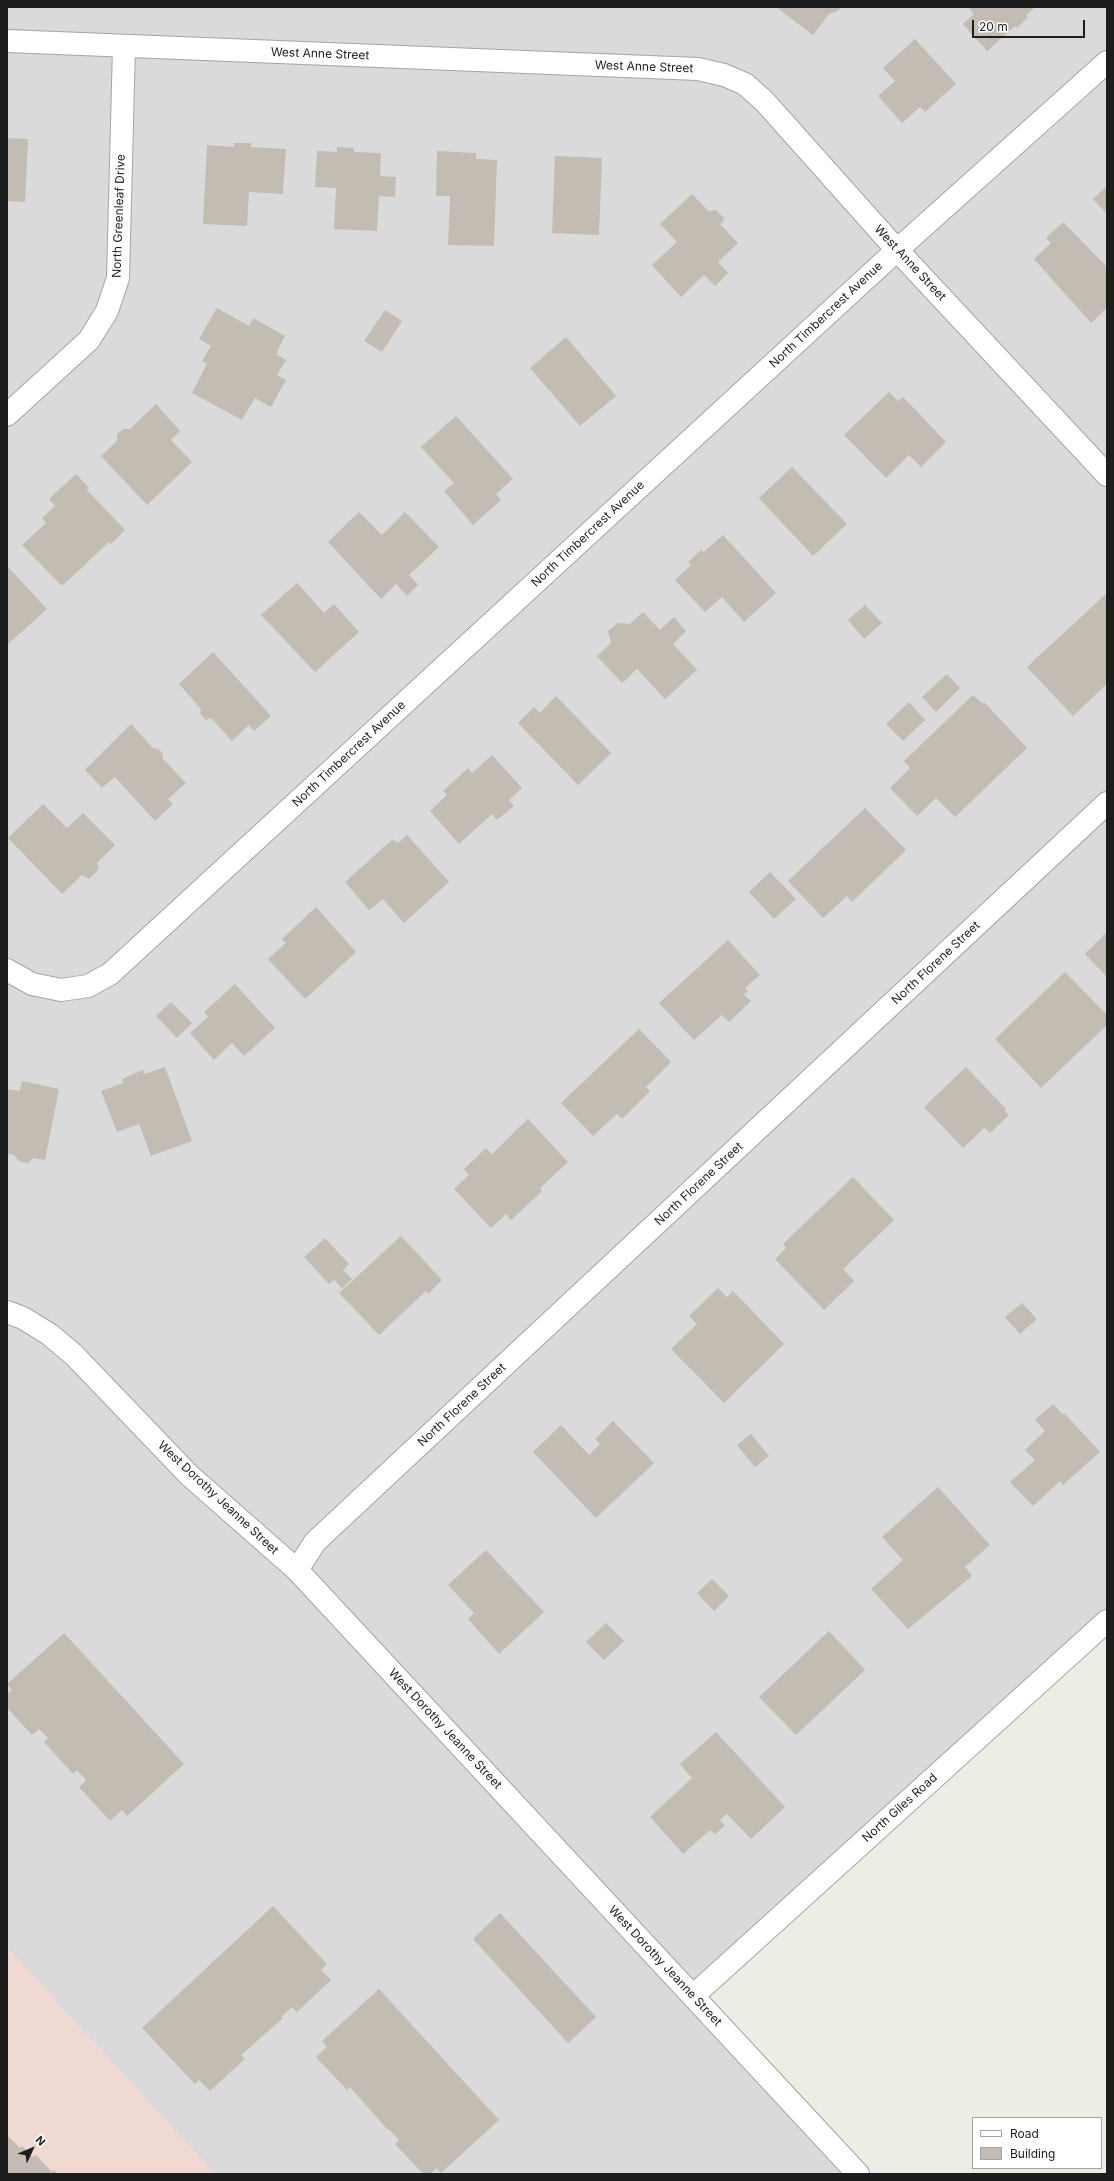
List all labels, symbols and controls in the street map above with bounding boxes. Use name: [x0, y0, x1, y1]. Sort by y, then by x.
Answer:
scale bar: [974, 12, 1087, 38]
text: 20 m: [979, 19, 1008, 34]
street label: West Anne Street: [271, 45, 369, 63]
street label: West Anne Street: [595, 58, 693, 76]
street label: North Greenleaf Drive: [110, 154, 128, 278]
street label: West Anne Street: [871, 222, 949, 304]
street label: North Timbercrest Avenue: [767, 259, 885, 371]
street label: North Timbercrest Avenue: [529, 478, 647, 590]
street label: North Timbercrest Avenue: [290, 698, 408, 810]
street label: North Florene Street: [889, 918, 983, 1008]
street label: North Florene Street: [652, 1139, 746, 1229]
street label: North Florene Street: [415, 1360, 509, 1450]
street label: West Dorothy Jeanne Street: [155, 1438, 281, 1558]
street label: West Dorothy Jeanne Street: [385, 1666, 505, 1792]
street label: North Giles Road: [860, 1771, 940, 1845]
street label: West Dorothy Jeanne Street: [605, 1903, 725, 2029]
legend: [972, 2117, 1102, 2169]
text: Road: [1010, 2126, 1039, 2141]
north arrow: [12, 2129, 52, 2169]
text: N: [33, 2133, 49, 2149]
text: Building: [1010, 2146, 1055, 2161]

